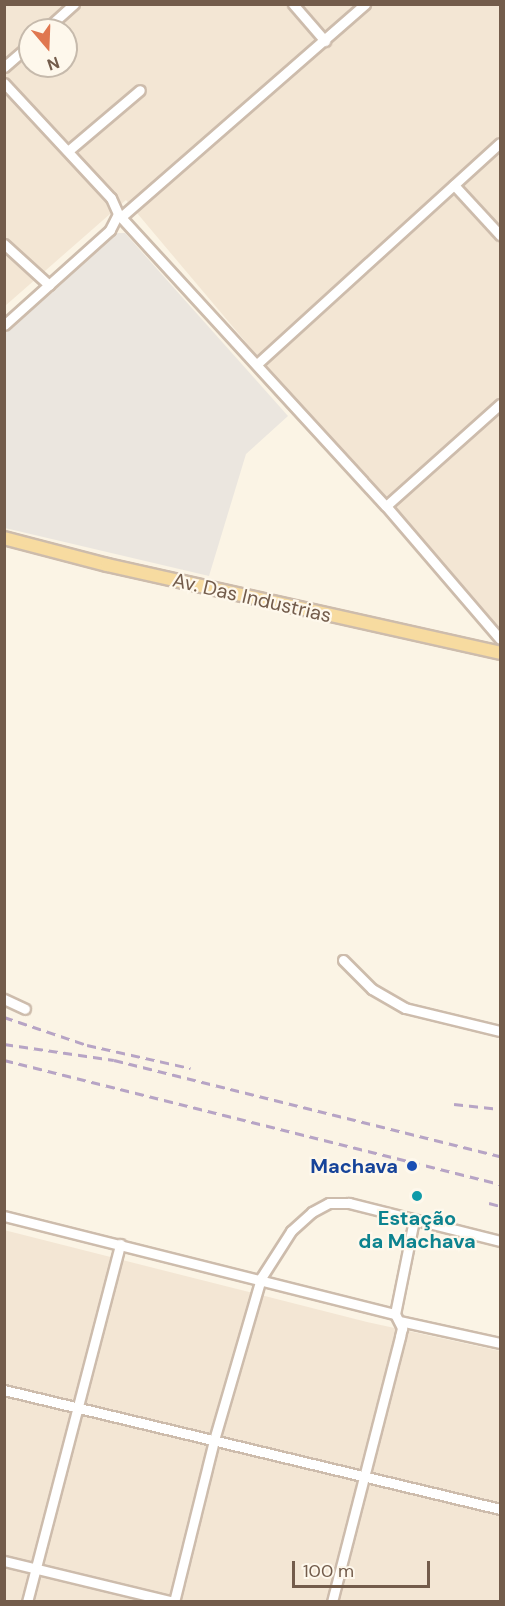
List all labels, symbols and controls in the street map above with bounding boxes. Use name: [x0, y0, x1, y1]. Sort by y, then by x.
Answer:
north arrow: [18, 18, 78, 78]
text: N: [44, 52, 62, 75]
street label: Av. Das Industrias: [170, 568, 334, 628]
place label: Machava: [310, 1154, 398, 1178]
marker: Machava: [403, 1157, 421, 1175]
marker: Estação da Machava: [410, 1189, 424, 1203]
place label: Estação da Machava: [358, 1206, 476, 1253]
scale bar: [295, 1549, 433, 1587]
text: 100 m: [303, 1559, 354, 1583]

